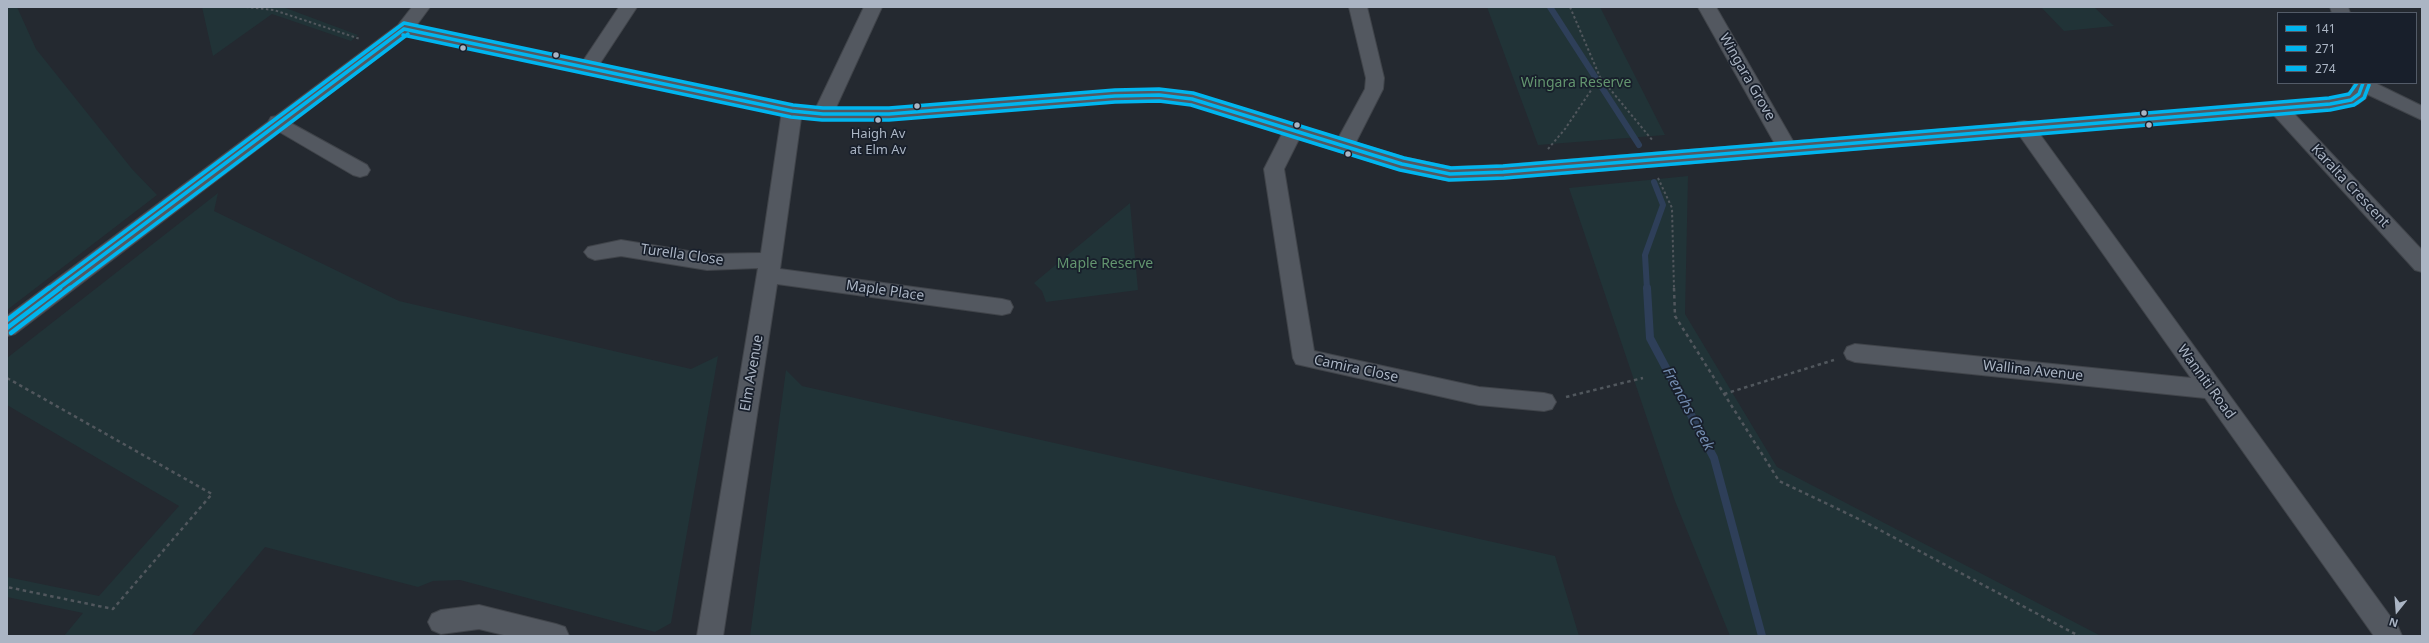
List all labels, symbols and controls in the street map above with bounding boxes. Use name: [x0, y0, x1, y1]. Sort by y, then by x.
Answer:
legend: [2277, 12, 2417, 84]
text: 141: [2315, 20, 2336, 37]
street label: Wingara Grove: [1715, 31, 1779, 123]
text: 271: [2315, 40, 2336, 57]
unlabelled marker: [458, 43, 468, 53]
unlabelled marker: [551, 50, 561, 60]
text: 274: [2315, 60, 2336, 77]
park label: Wingara Reserve: [1521, 75, 1631, 91]
unlabelled marker: [912, 101, 922, 111]
unlabelled marker: [2139, 108, 2149, 118]
marker: Haigh Av at Elm Av: [873, 115, 883, 125]
unlabelled marker: [1292, 120, 1302, 130]
unlabelled marker: [2144, 120, 2154, 130]
place label: Haigh Av at Elm Av: [850, 126, 906, 157]
street label: Karalta Crescent: [2307, 141, 2393, 231]
unlabelled marker: [1343, 149, 1353, 159]
street label: Turella Close: [640, 241, 724, 269]
park label: Maple Reserve: [1057, 256, 1153, 272]
street label: Maple Place: [845, 277, 925, 305]
street label: Elm Avenue: [737, 333, 767, 413]
street label: Wanniti Road: [2174, 342, 2238, 422]
street label: Camira Close: [1312, 352, 1400, 386]
street label: Wallina Avenue: [1982, 357, 2084, 385]
water label: Frenchs Creek: [1659, 364, 1717, 454]
north arrow: [2377, 591, 2417, 631]
text: N: [2387, 614, 2400, 631]

